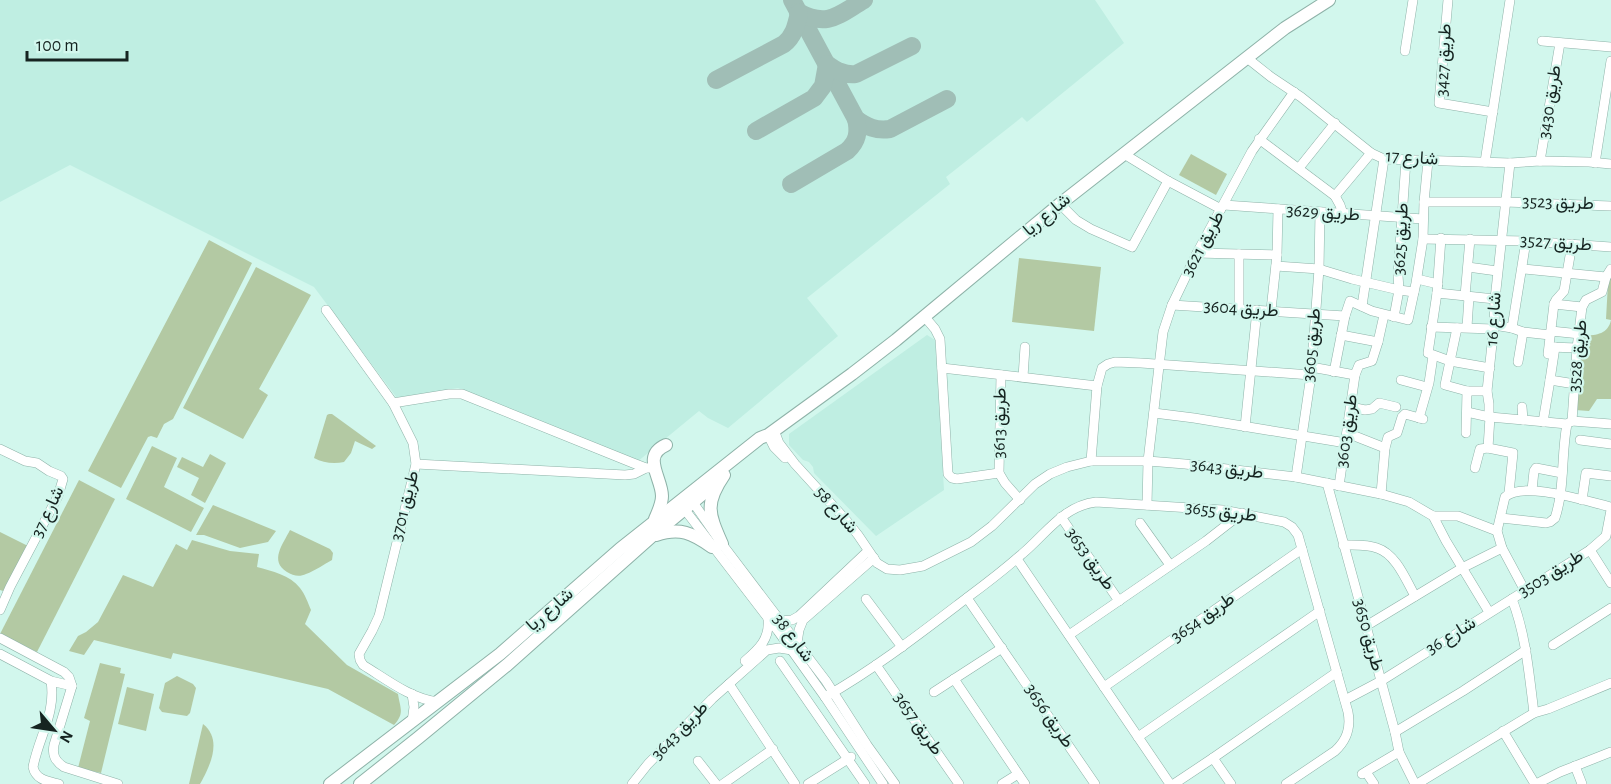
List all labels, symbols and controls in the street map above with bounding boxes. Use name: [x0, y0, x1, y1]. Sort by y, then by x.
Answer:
street label: طريق 3427: [1433, 23, 1456, 97]
scale bar: [27, 24, 128, 62]
text: 100 m: [36, 37, 79, 55]
street label: طريق 3430: [1535, 64, 1566, 140]
street label: شارع 17: [1385, 147, 1439, 171]
street label: شارع ريا: [1020, 190, 1075, 241]
street label: طريق 3523: [1522, 193, 1594, 214]
street label: طريق 3629: [1286, 201, 1360, 226]
street label: طريق 3625: [1390, 202, 1413, 276]
street label: طريق 3621: [1178, 208, 1229, 280]
street label: طريق 3527: [1519, 232, 1592, 255]
street label: شارع 16: [1483, 292, 1507, 347]
street label: طريق 3604: [1203, 297, 1279, 322]
street label: طريق 3605: [1300, 307, 1325, 383]
street label: طريق 3528: [1565, 319, 1592, 393]
street label: طريق 3613: [990, 388, 1011, 458]
street label: طريق 3603: [1333, 393, 1362, 469]
street label: طريق 3643: [1190, 456, 1264, 483]
street label: طريق 3701: [388, 469, 423, 543]
street label: شارع 58: [810, 483, 861, 538]
street label: شارع 37: [28, 484, 69, 541]
street label: طريق 3655: [1184, 499, 1258, 526]
street label: طريق 3653: [1061, 524, 1118, 594]
street label: طريق 3503: [1515, 547, 1587, 602]
street label: شارع ريا: [523, 585, 578, 637]
street label: طريق 3654: [1168, 590, 1239, 647]
street label: طريق 3650: [1349, 597, 1386, 673]
street label: شارع 38: [768, 611, 817, 667]
street label: شارع 36: [1423, 614, 1480, 660]
street label: طريق 3656: [1020, 681, 1077, 752]
street label: طريق 3657: [889, 689, 946, 759]
street label: طريق 3643: [648, 698, 713, 764]
north arrow: [24, 700, 84, 760]
text: N: [57, 728, 76, 746]

